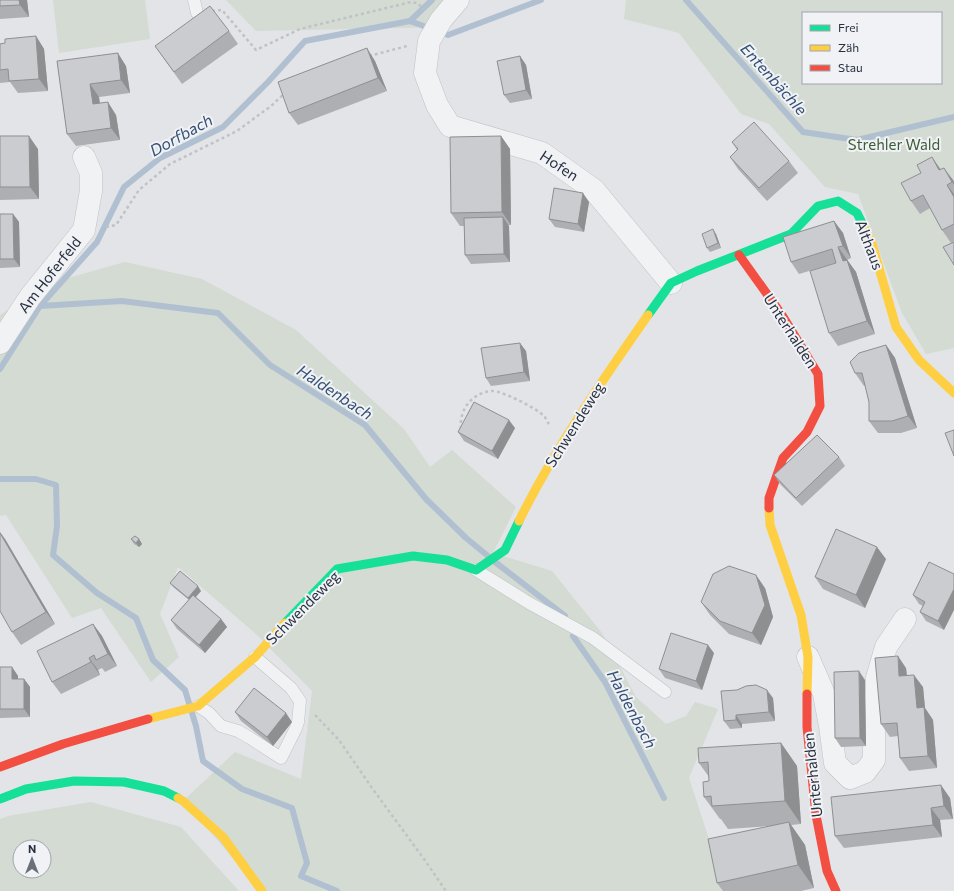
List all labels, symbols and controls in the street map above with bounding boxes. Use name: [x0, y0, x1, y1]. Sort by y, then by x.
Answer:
legend: [802, 12, 942, 84]
text: Frei: [838, 20, 859, 34]
water label: Entenbächle: [737, 39, 812, 119]
text: Zäh: [838, 40, 859, 54]
text: Stau: [838, 60, 863, 74]
water label: Dorfbach: [146, 110, 216, 160]
park label: Strehler Wald: [848, 135, 940, 153]
street label: Hofen: [537, 146, 582, 184]
street label: Althaus: [852, 217, 888, 272]
street label: Am Hoferfeld: [14, 233, 85, 316]
street label: Unterhalden: [760, 290, 822, 371]
water label: Haldenbach: [294, 360, 377, 423]
street label: Schwendeweg: [541, 379, 608, 470]
street label: Schwendeweg: [262, 567, 343, 648]
water label: Haldenbach: [604, 666, 661, 751]
street label: Unterhalden: [799, 732, 825, 818]
north arrow: [12, 839, 52, 879]
text: N: [28, 842, 36, 855]

